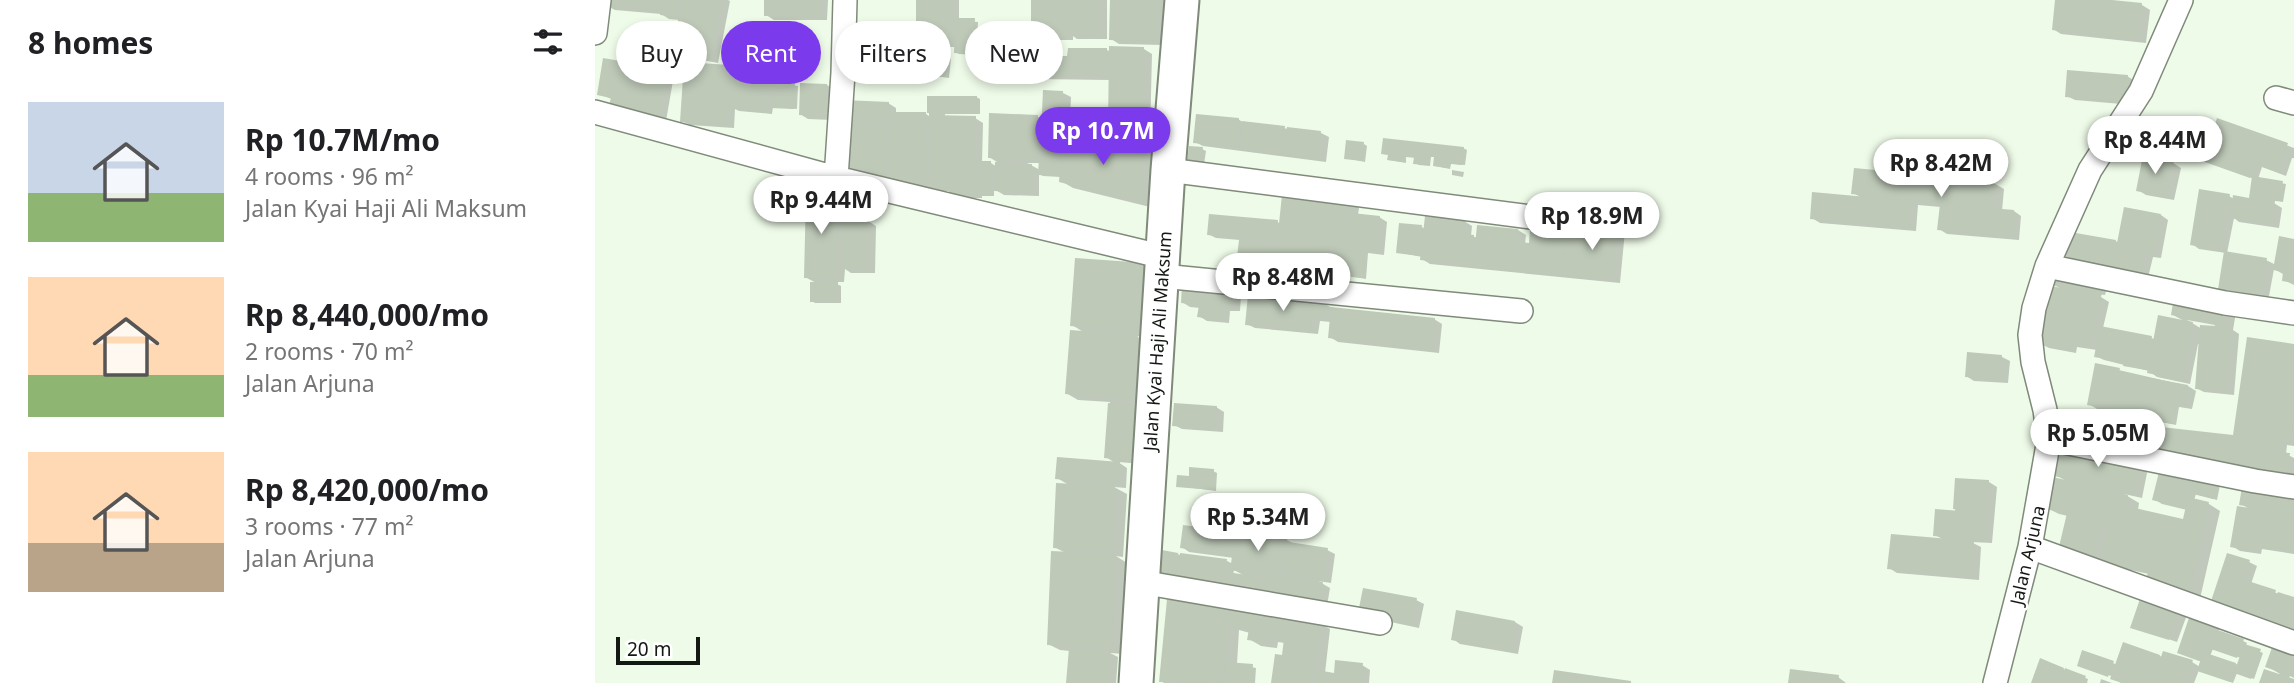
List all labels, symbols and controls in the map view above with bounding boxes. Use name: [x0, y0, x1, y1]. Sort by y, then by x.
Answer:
chip: Buy: [616, 21, 707, 84]
chip: Rent: [721, 21, 821, 84]
chip: Filters: [835, 21, 951, 84]
chip: New: [965, 21, 1063, 84]
text: 8 homes: [28, 22, 153, 63]
icon: filters: [529, 23, 567, 61]
pin: Rp 10.7M: [1031, 108, 1175, 167]
text: Rp 10.7M: [1051, 114, 1155, 146]
pin: Rp 8.44M: [2083, 116, 2227, 176]
text: Rp 10.7M/mo: [245, 119, 440, 160]
text: Rp 8.44M: [2103, 123, 2207, 155]
icon: home: [84, 130, 168, 214]
pin: Rp 8.42M: [1869, 140, 2013, 199]
text: Rp 8.42M: [1889, 146, 1993, 178]
text: 4 rooms · 96 m²: [245, 160, 414, 192]
pin: Rp 9.44M: [749, 176, 893, 236]
text: Rp 9.44M: [769, 183, 873, 215]
text: Jalan Kyai Haji Ali Maksum: [245, 192, 527, 224]
pin: Rp 18.9M: [1520, 192, 1664, 252]
text: Rp 18.9M: [1540, 199, 1644, 231]
street label: Jalan Kyai Haji Ali Maksum: [1137, 230, 1177, 454]
pin: Rp 8.48M: [1211, 254, 1355, 313]
text: Rp 8.48M: [1231, 260, 1335, 292]
text: Rp 8,440,000/mo: [245, 294, 489, 335]
icon: home: [84, 305, 168, 389]
text: 2 rooms · 70 m²: [245, 335, 414, 367]
text: Jalan Arjuna: [245, 367, 375, 399]
pin: Rp 5.05M: [2026, 410, 2170, 469]
text: Rp 5.05M: [2046, 416, 2150, 448]
text: Rp 8,420,000/mo: [245, 469, 489, 510]
icon: home: [84, 480, 168, 564]
pin: Rp 5.34M: [1186, 494, 1330, 553]
text: Rp 5.34M: [1206, 500, 1310, 532]
street label: Jalan Arjuna: [2003, 503, 2050, 609]
text: 3 rooms · 77 m²: [245, 510, 414, 542]
text: Jalan Arjuna: [245, 542, 375, 574]
scale bar: [616, 634, 700, 666]
text: 20 m: [627, 636, 671, 662]

